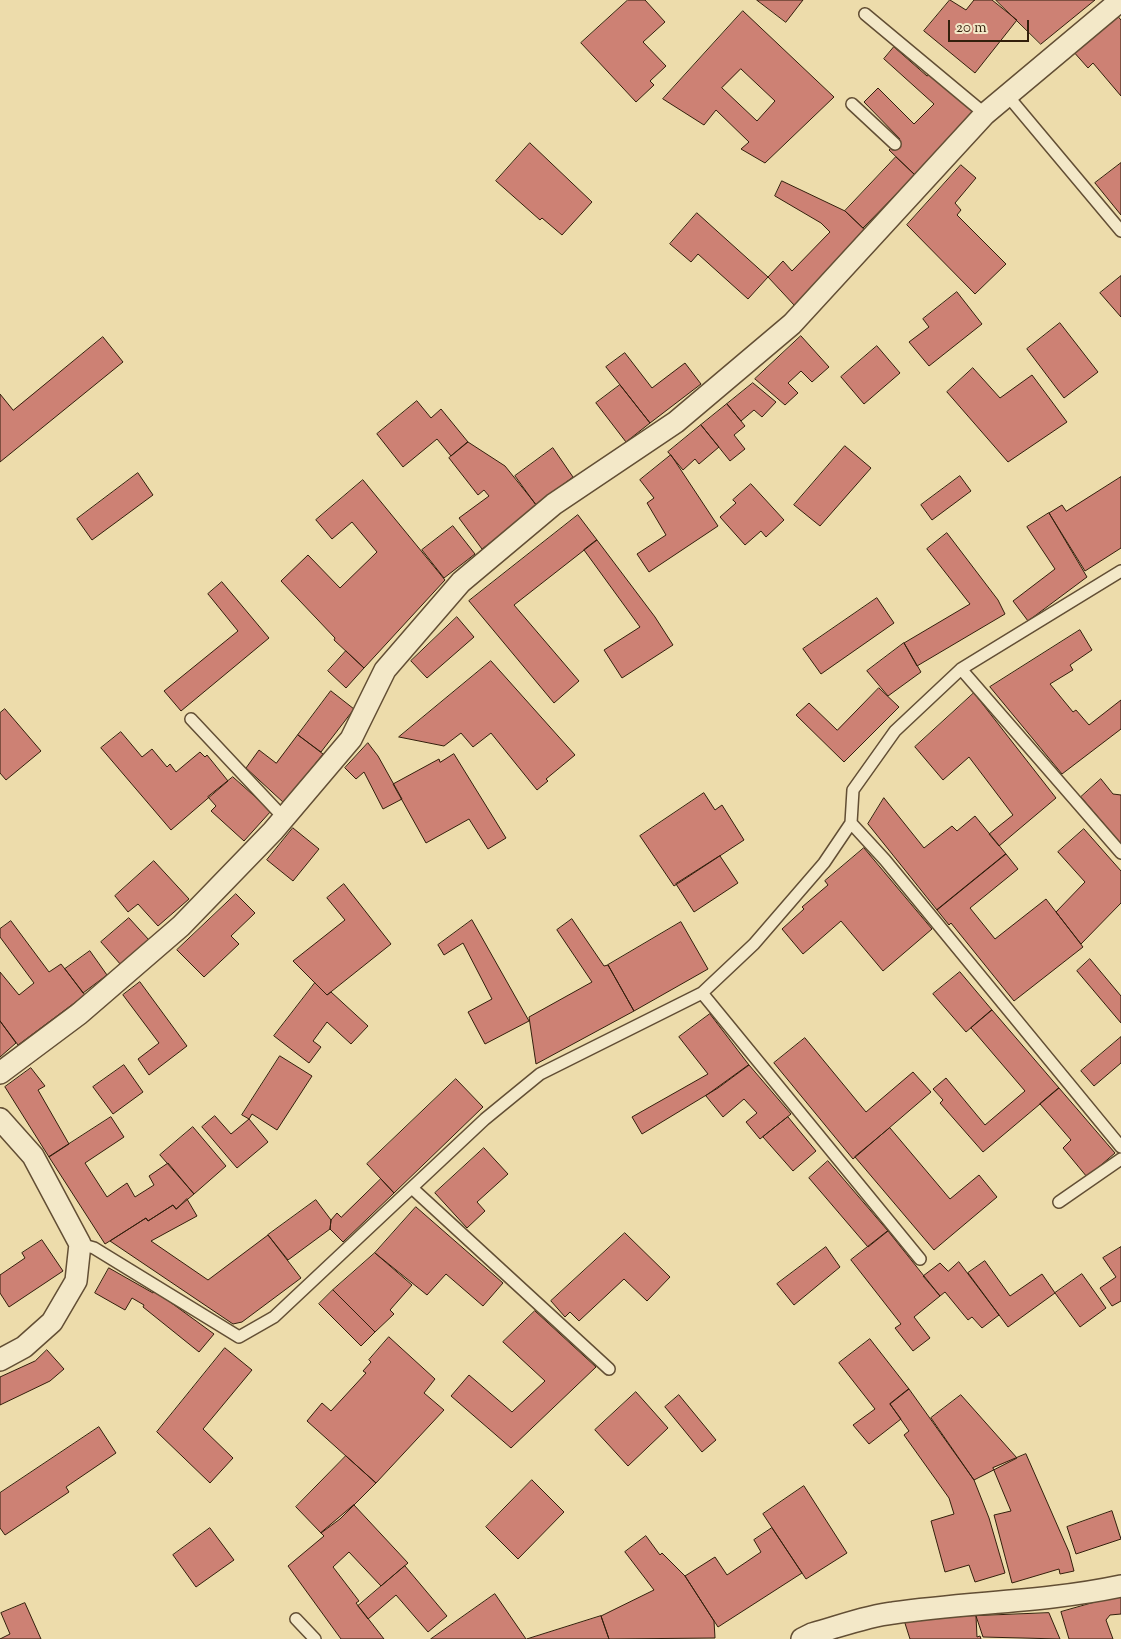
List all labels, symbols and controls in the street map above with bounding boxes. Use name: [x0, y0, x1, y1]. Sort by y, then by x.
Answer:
scale bar: [951, 10, 1032, 42]
text: 20 m: [956, 18, 987, 39]

